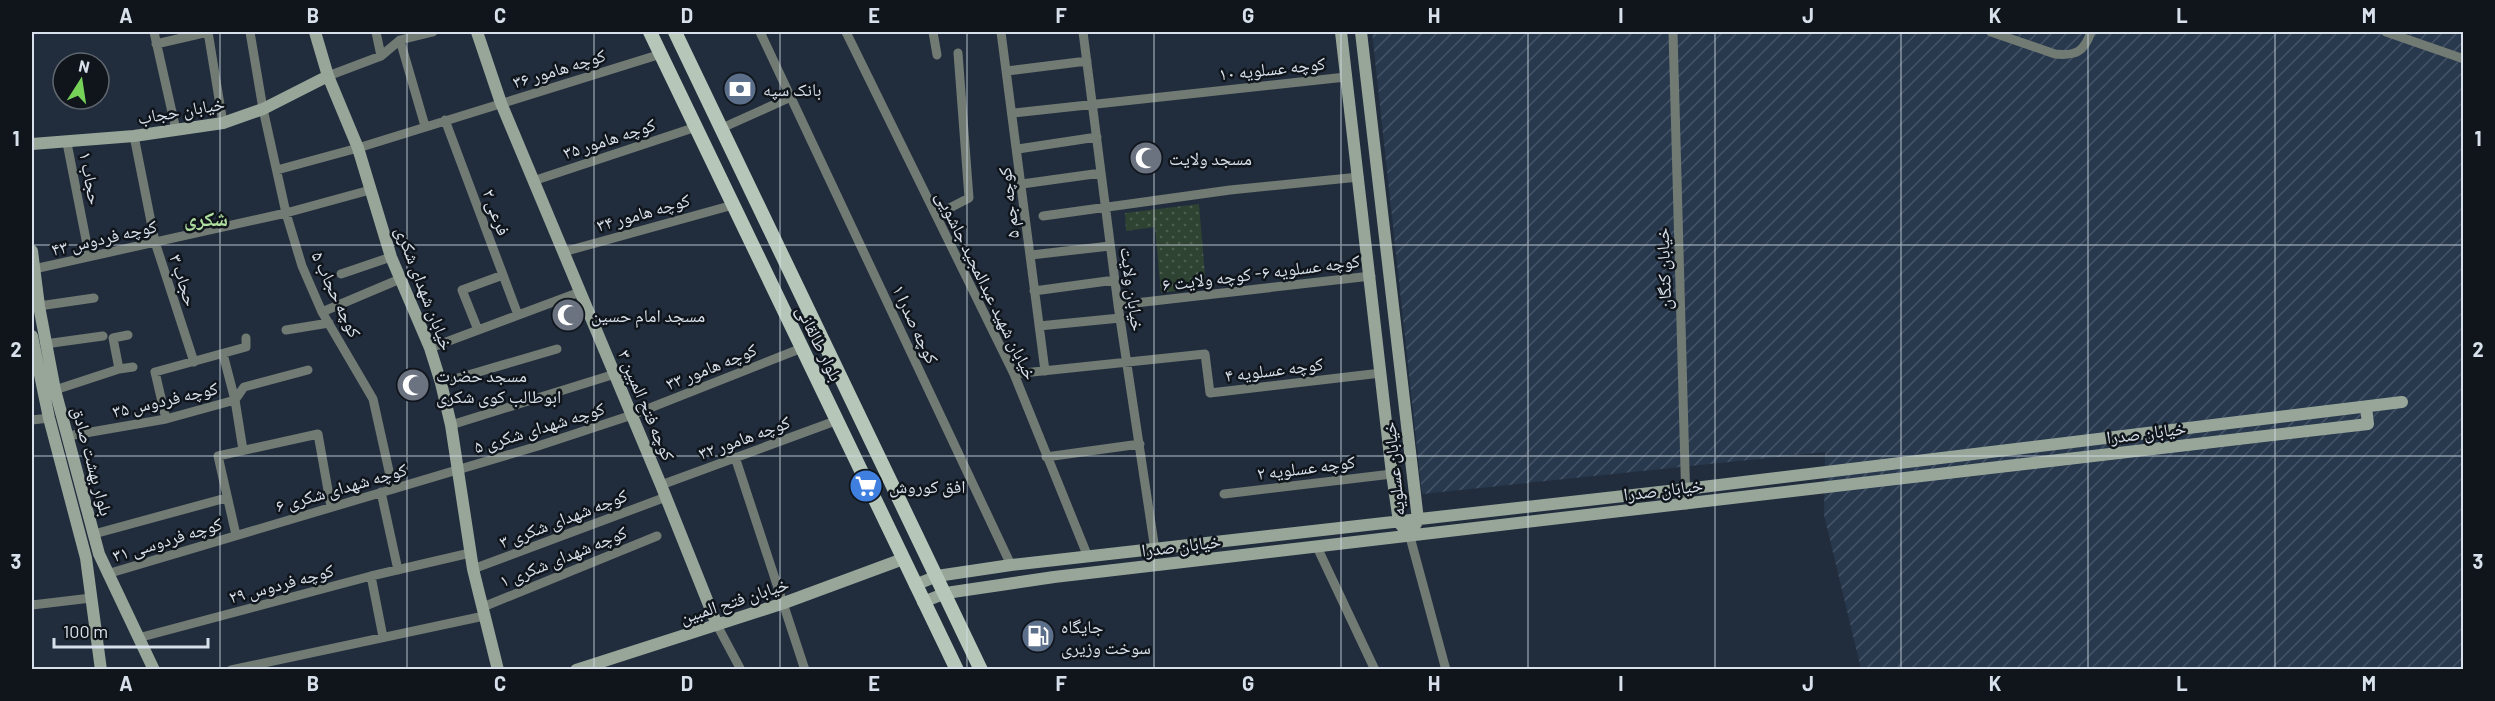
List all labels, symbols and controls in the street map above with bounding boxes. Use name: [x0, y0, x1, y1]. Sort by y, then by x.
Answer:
text: A: [119, 3, 133, 27]
text: B: [307, 3, 319, 27]
text: C: [494, 3, 506, 27]
text: D: [681, 3, 693, 27]
text: E: [868, 3, 880, 27]
text: F: [1055, 3, 1067, 27]
text: G: [1242, 3, 1254, 27]
text: H: [1428, 3, 1440, 27]
text: I: [1618, 3, 1624, 27]
text: J: [1802, 3, 1814, 27]
text: K: [1989, 3, 2002, 27]
text: L: [2176, 3, 2188, 27]
text: M: [2362, 3, 2376, 27]
street label: کوچه هامور ۳۶: [510, 43, 609, 93]
north arrow: [51, 51, 111, 111]
street label: کوچه عسلویه ۱۰: [1218, 51, 1327, 85]
text: N: [77, 55, 91, 76]
bank icon: بانک سپه: [722, 71, 758, 107]
place label: بانک سپه: [763, 78, 822, 101]
street label: خیابان حجاب: [136, 92, 226, 129]
street label: کوچه هامور ۳۵: [560, 113, 659, 164]
text: 1: [12, 126, 20, 150]
text: 1: [2474, 126, 2482, 150]
mosque icon: مسجد ولایت: [1128, 140, 1164, 176]
place label: مسجد ولایت: [1169, 147, 1252, 169]
street label: حجاب ۱: [75, 150, 107, 207]
street label: کوچه جم ۵: [993, 165, 1025, 240]
street label: فرعی ۲: [478, 186, 516, 239]
street label: خیابان شهید عبدالمجید جاشویی: [931, 187, 1042, 383]
street label: کوچه هامور ۳۴: [594, 188, 693, 237]
district label: شکری: [184, 206, 228, 231]
street label: کوچه فردوس ۴۳: [49, 214, 160, 261]
street label: خیابان شهدای شکری: [390, 223, 459, 353]
street label: خیابان کنگان: [1651, 227, 1676, 310]
street label: خیابان ولایت: [1115, 245, 1150, 333]
street label: کوچه حجاب ۵: [307, 247, 367, 341]
street label: کوچه عسلویه ۶- کوچه ولایت ۶: [1161, 249, 1362, 296]
street label: حجاب ۳: [165, 251, 203, 309]
street label: کوچه صدرا ۱: [887, 281, 944, 368]
mosque icon: مسجد امام حسین: [550, 297, 586, 333]
street label: بلوار طالقانی: [791, 301, 848, 385]
place label: مسجد امام حسین: [591, 304, 705, 328]
text: 2: [10, 337, 22, 361]
text: 2: [2472, 337, 2484, 361]
street label: کوچه هامور ۳۳: [662, 338, 760, 395]
street label: کوچه فتح المبین ۳: [612, 346, 680, 465]
street label: کوچه عسلویه ۴: [1224, 352, 1325, 387]
place label: مسجد حضرت ابوطالب کوی شکری: [436, 364, 561, 408]
mosque icon: مسجد حضرت ابوطالب کوی شکری: [395, 367, 431, 403]
street label: کوچه فردوس ۳۵: [110, 376, 221, 423]
street label: کوچه شهدای شکری ۵: [471, 397, 608, 458]
street label: بلوار بهشت صادق: [67, 404, 118, 518]
street label: کوچه هامور ۳۲: [695, 410, 794, 464]
street label: خیابان صدرا: [2105, 416, 2187, 449]
street label: خیابان عسلویه: [1377, 421, 1410, 517]
street label: کوچه عسلویه ۲: [1256, 450, 1357, 485]
street label: کوچه شهدای شکری ۶: [273, 458, 410, 517]
supermarket icon: افق کوروش: [848, 468, 884, 504]
street label: خیابان صدرا: [1622, 473, 1704, 506]
place label: افق کوروش: [889, 475, 966, 498]
street label: کوچه شهدای شکری ۳: [496, 483, 631, 553]
street label: کوچه فردوسی ۳۱: [109, 512, 225, 567]
street label: کوچه شهدای شکری ۱: [496, 520, 631, 593]
street label: خیابان صدرا: [1140, 529, 1222, 562]
text: 3: [11, 549, 21, 573]
text: 3: [2473, 549, 2483, 573]
street label: کوچه فردوس ۲۹: [226, 558, 337, 609]
street label: خیابان فتح المبین: [677, 572, 792, 630]
scale bar: [54, 611, 208, 649]
place label: جایگاه سوخت وزیری: [1061, 615, 1151, 659]
fuel station icon: جایگاه سوخت وزیری: [1020, 618, 1056, 654]
text: 100 m: [63, 620, 108, 642]
text: A: [119, 671, 133, 695]
text: B: [307, 671, 319, 695]
text: C: [494, 671, 506, 695]
text: D: [681, 671, 693, 695]
text: E: [868, 671, 880, 695]
text: F: [1055, 671, 1067, 695]
text: G: [1242, 671, 1254, 695]
text: H: [1428, 671, 1440, 695]
text: I: [1618, 671, 1624, 695]
text: J: [1802, 671, 1814, 695]
text: K: [1989, 671, 2002, 695]
text: L: [2176, 671, 2188, 695]
text: M: [2362, 671, 2376, 695]

